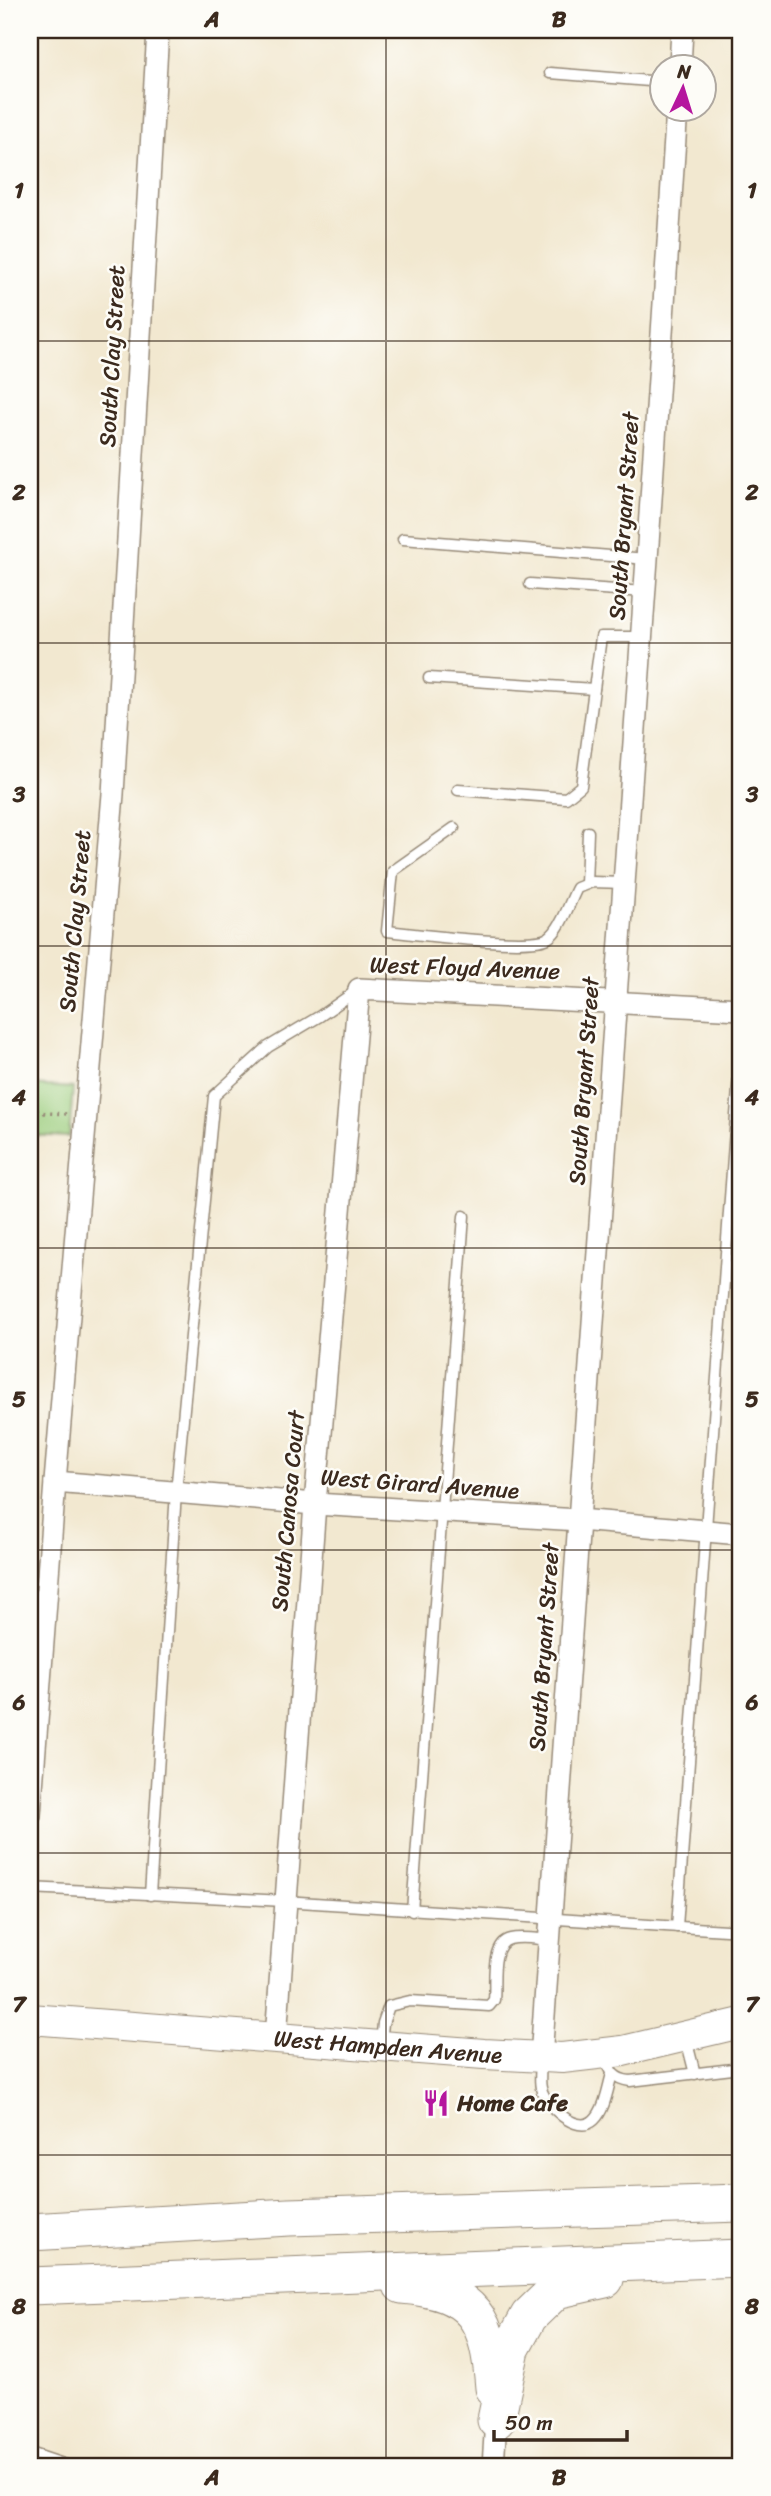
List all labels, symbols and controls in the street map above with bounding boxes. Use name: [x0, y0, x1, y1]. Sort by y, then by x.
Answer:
text: A: [203, 0, 220, 40]
text: B: [552, 0, 567, 40]
north arrow: [648, 52, 718, 122]
text: N: [675, 55, 693, 89]
text: 1: [14, 170, 24, 211]
text: 1: [747, 170, 757, 211]
street label: South Clay Street: [87, 264, 137, 448]
street label: South Bryant Street: [596, 409, 652, 622]
text: 2: [11, 472, 26, 513]
text: 2: [744, 472, 759, 513]
text: 3: [12, 774, 26, 815]
text: 3: [745, 774, 759, 815]
street label: South Clay Street: [47, 828, 103, 1014]
street label: West Floyd Avenue: [369, 944, 561, 992]
street label: South Bryant Street: [556, 974, 612, 1187]
text: 4: [11, 1077, 27, 1118]
text: 4: [744, 1077, 760, 1118]
text: 5: [12, 1379, 26, 1420]
text: 5: [745, 1379, 759, 1420]
street label: South Canosa Court: [259, 1407, 317, 1613]
street label: West Girard Avenue: [319, 1457, 521, 1511]
street label: South Bryant Street: [516, 1540, 572, 1753]
text: 6: [11, 1682, 26, 1723]
text: 6: [744, 1682, 759, 1723]
text: 7: [12, 1984, 27, 2025]
text: 7: [745, 1984, 760, 2025]
street label: West Hampden Avenue: [272, 2017, 503, 2075]
place label: Home Cafe: [456, 2083, 568, 2124]
restaurant icon: Home Cafe: [421, 2088, 451, 2118]
text: 8: [11, 2286, 26, 2327]
text: 8: [744, 2286, 759, 2327]
scale bar: [494, 2398, 628, 2442]
text: 50 m: [505, 2404, 553, 2442]
text: A: [203, 2457, 220, 2496]
text: B: [552, 2457, 567, 2496]

